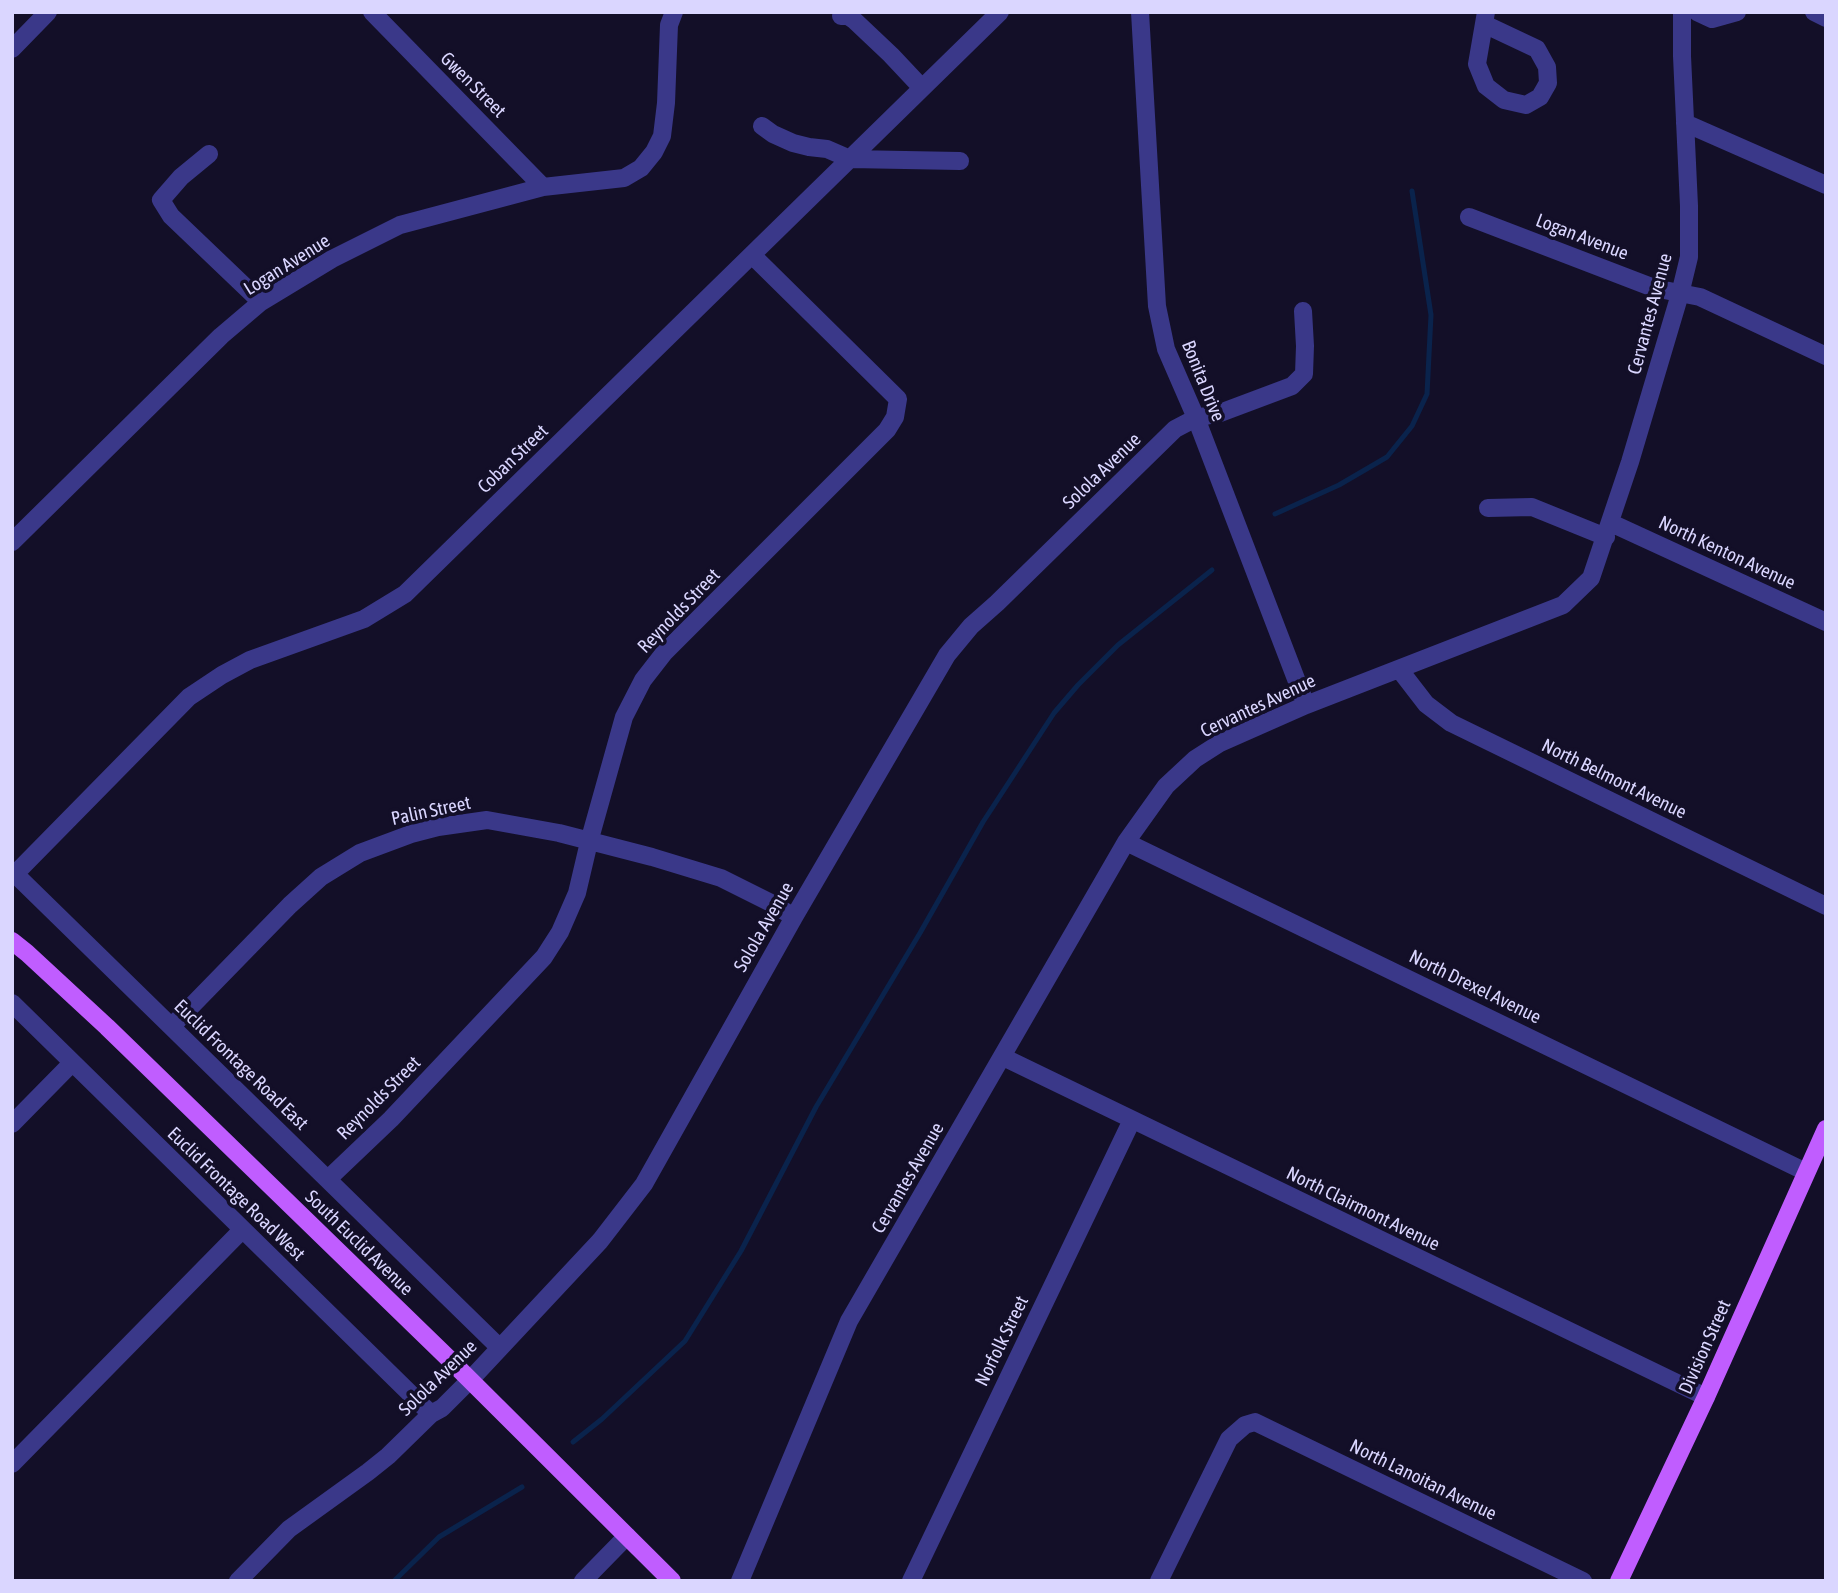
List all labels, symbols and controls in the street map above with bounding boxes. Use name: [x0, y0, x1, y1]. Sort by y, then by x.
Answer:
street label: Gwen Street: [435, 47, 511, 123]
street label: Logan Avenue: [1532, 209, 1632, 265]
street label: Logan Avenue: [240, 230, 334, 300]
street label: Cervantes Avenue: [1623, 251, 1677, 377]
street label: Bonita Drive: [1176, 337, 1230, 425]
street label: Coban Street: [473, 420, 553, 498]
street label: Solola Avenue: [1058, 428, 1146, 514]
street label: North Kenton Avenue: [1655, 511, 1799, 595]
street label: Reynolds Street: [633, 564, 725, 658]
street label: Cervantes Avenue: [1197, 669, 1319, 743]
street label: North Belmont Avenue: [1538, 734, 1690, 824]
street label: Palin Street: [389, 791, 473, 831]
street label: Solola Avenue: [729, 878, 799, 976]
street label: North Drexel Avenue: [1405, 945, 1545, 1029]
street label: Euclid Frontage Road East: [169, 995, 313, 1135]
street label: Reynolds Street: [332, 1051, 426, 1145]
street label: Cervantes Avenue: [867, 1118, 949, 1238]
street label: Euclid Frontage Road West: [162, 1122, 310, 1266]
street label: North Clairmont Avenue: [1283, 1162, 1443, 1256]
street label: South Euclid Avenue: [300, 1186, 418, 1300]
street label: Norfolk Street: [970, 1292, 1034, 1390]
street label: Division Street: [1674, 1296, 1736, 1398]
street label: Solola Avenue: [394, 1335, 482, 1421]
street label: North Lanoitan Avenue: [1346, 1435, 1500, 1525]

